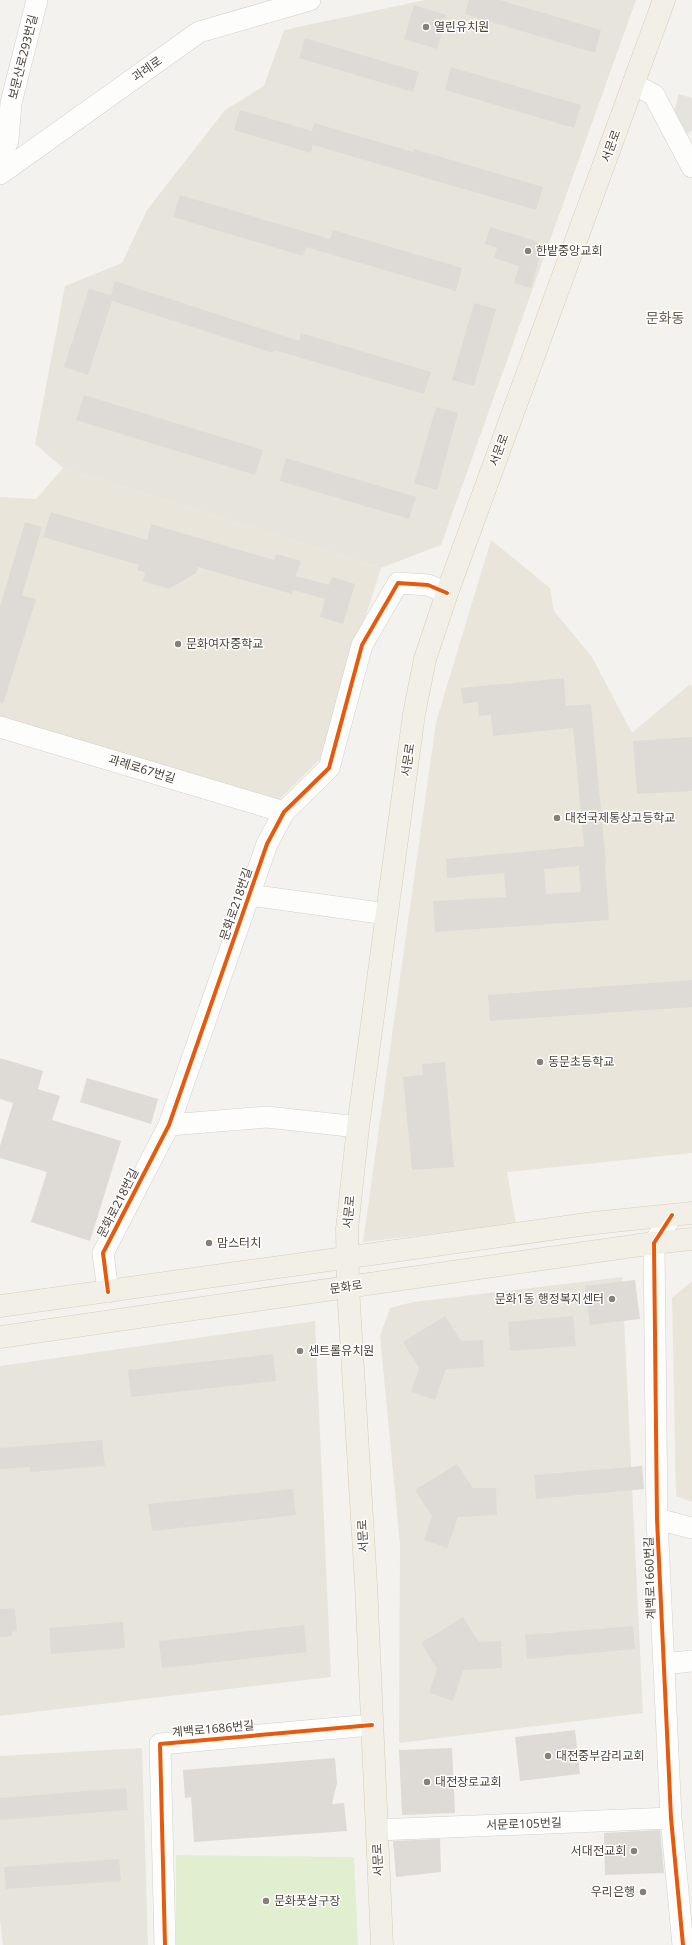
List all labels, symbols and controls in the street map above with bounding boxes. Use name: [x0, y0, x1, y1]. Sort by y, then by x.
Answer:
street label: 보문산로293번길: [4, 13, 41, 101]
place label: 열린유치원: [434, 18, 489, 35]
marker: 열린유치원: [421, 22, 431, 32]
street label: 과례로: [128, 52, 165, 85]
street label: 서문로: [597, 127, 624, 164]
place label: 한밭중앙교회: [536, 242, 602, 259]
marker: 한밭중앙교회: [523, 246, 533, 256]
district label: 문화동: [646, 308, 684, 327]
street label: 서문로: [485, 431, 512, 468]
place label: 문화여자중학교: [186, 635, 263, 652]
marker: 문화여자중학교: [173, 639, 183, 649]
street label: 서문로: [397, 742, 418, 778]
street label: 과례로67번길: [107, 750, 178, 787]
place label: 대전국제통상고등학교: [565, 809, 675, 826]
marker: 대전국제통상고등학교: [552, 813, 562, 823]
street label: 문화로218번길: [215, 865, 256, 942]
place label: 동문초등학교: [548, 1053, 614, 1070]
marker: 동문초등학교: [535, 1057, 545, 1067]
street label: 문화로218번길: [93, 1165, 142, 1240]
street label: 서문로: [339, 1195, 358, 1229]
place label: 맘스터치: [217, 1234, 261, 1251]
marker: 맘스터치: [204, 1238, 214, 1248]
street label: 문화로: [328, 1276, 364, 1297]
place label: 문화1동 행정복지센터: [495, 1290, 604, 1307]
marker: 문화1동 행정복지센터: [607, 1294, 617, 1304]
place label: 센트롤유치원: [308, 1342, 374, 1359]
marker: 센트롤유치원: [295, 1346, 305, 1356]
street label: 서문로: [353, 1519, 372, 1553]
street label: 계백로1660번길: [640, 1536, 659, 1620]
street label: 계백로1686번길: [171, 1716, 255, 1741]
place label: 대전중부감리교회: [556, 1747, 644, 1764]
marker: 대전중부감리교회: [543, 1751, 553, 1761]
place label: 대전장로교회: [435, 1773, 501, 1790]
marker: 대전장로교회: [422, 1777, 432, 1787]
street label: 서문로105번길: [486, 1814, 562, 1833]
place label: 서대전교회: [571, 1842, 626, 1859]
street label: 서문로: [368, 1843, 387, 1877]
marker: 서대전교회: [629, 1846, 639, 1856]
place label: 우리은행: [591, 1883, 635, 1900]
marker: 우리은행: [638, 1887, 648, 1897]
place label: 문화풋살구장: [274, 1892, 340, 1909]
marker: 문화풋살구장: [261, 1896, 271, 1906]

